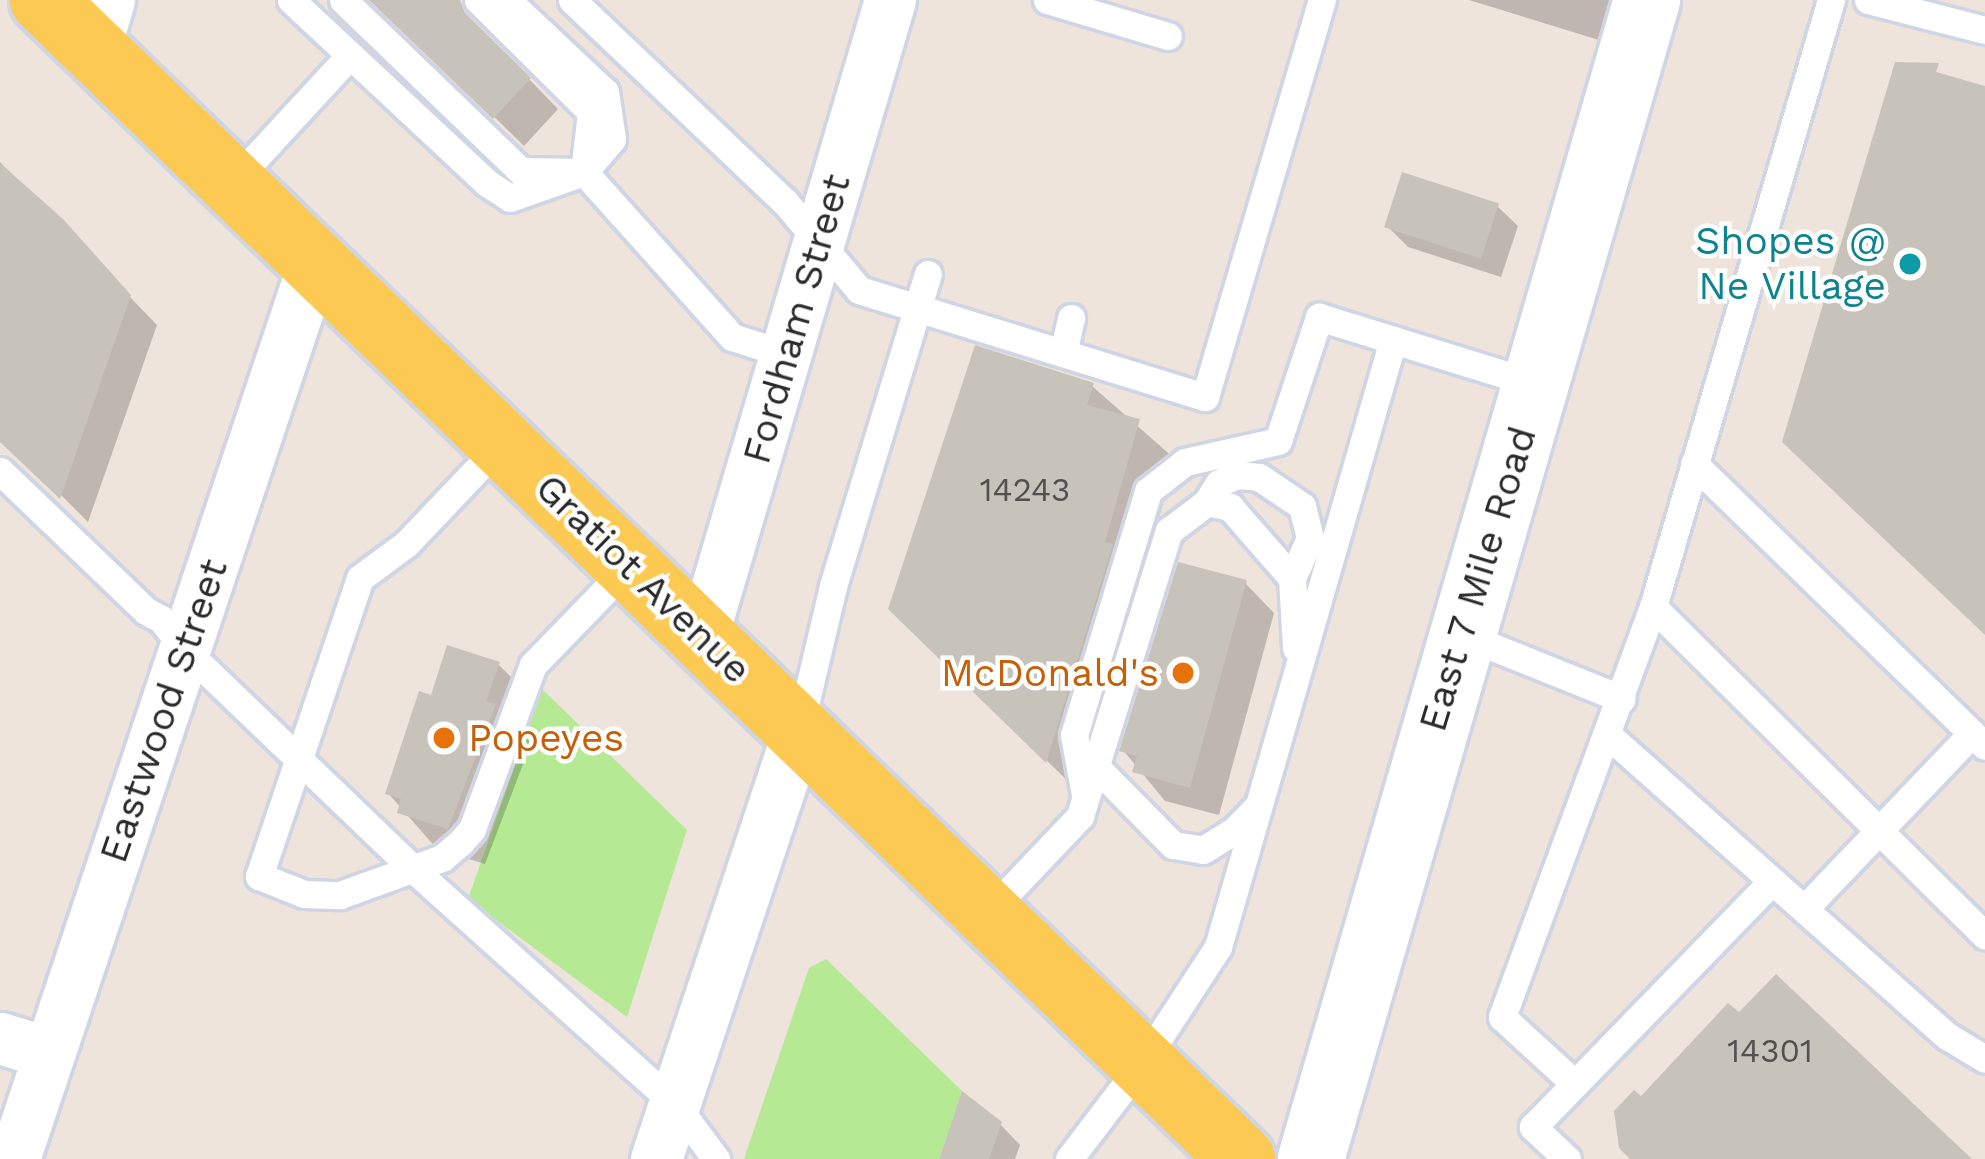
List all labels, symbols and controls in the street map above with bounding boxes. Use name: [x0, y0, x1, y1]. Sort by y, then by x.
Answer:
street label: Fordham Street: [733, 169, 861, 469]
place label: Shopes @ Ne Village: [1695, 219, 1886, 310]
marker: Shopes @ Ne Village: [1897, 251, 1923, 277]
street label: East 7 Mile Road: [1409, 420, 1547, 738]
street label: Gratiot Avenue: [525, 464, 761, 694]
house number: 14243: [980, 470, 1070, 510]
street label: Eastwood Street: [90, 553, 238, 869]
place label: McDonald's: [941, 650, 1159, 696]
marker: McDonald's: [1170, 660, 1196, 686]
place label: Popeyes: [468, 715, 624, 761]
marker: Popeyes: [431, 725, 457, 751]
house number: 14301: [1727, 1031, 1813, 1071]

